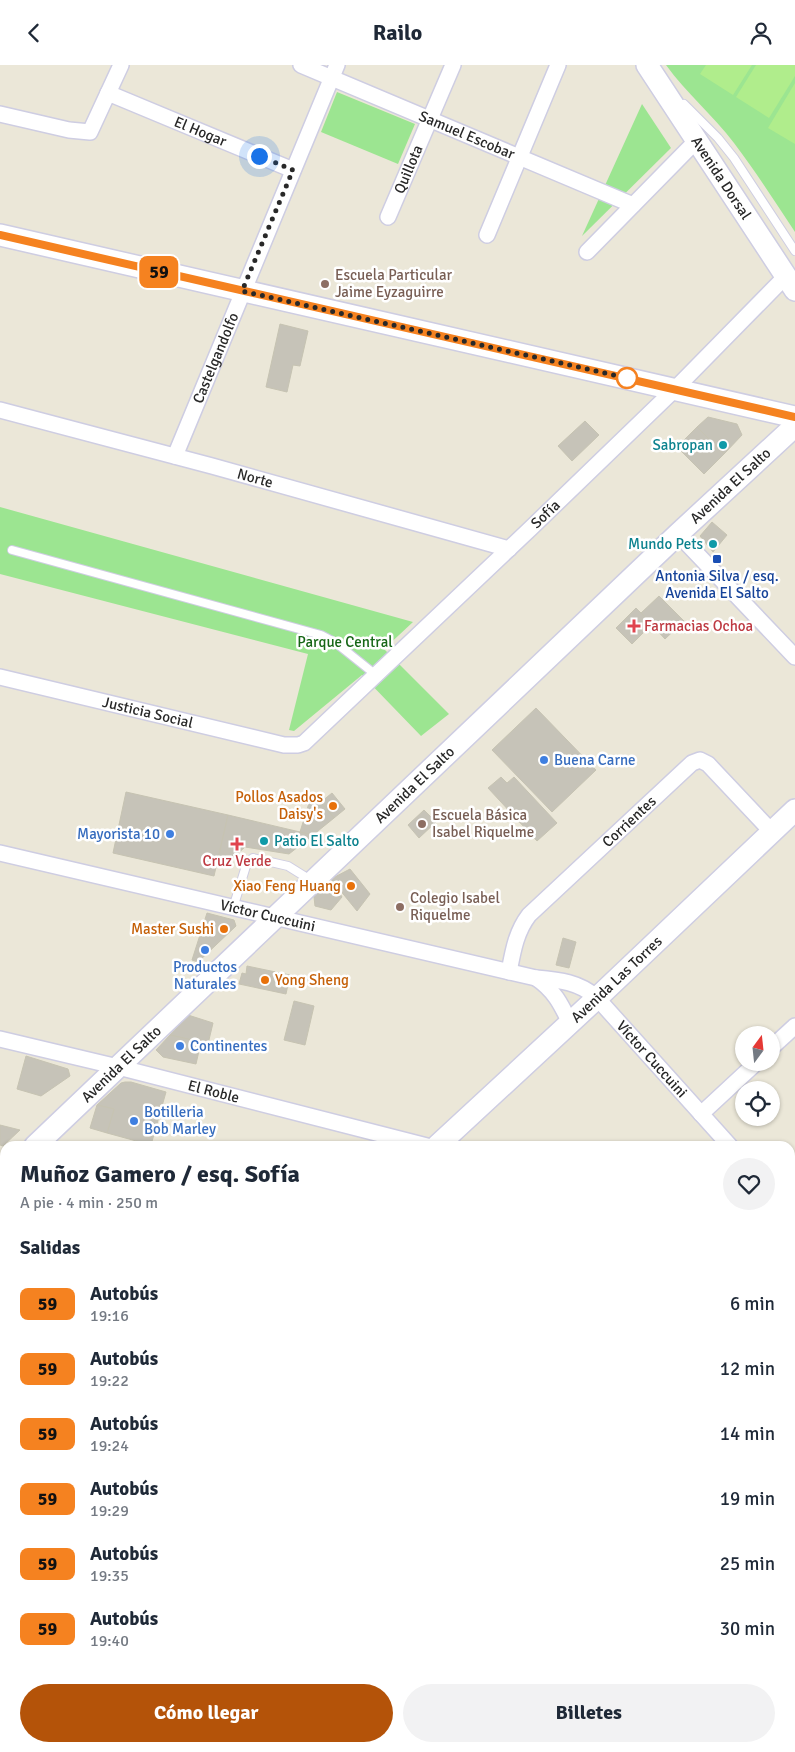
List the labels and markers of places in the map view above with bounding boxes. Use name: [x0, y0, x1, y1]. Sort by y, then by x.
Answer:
place label: Escuela Particular Jaime Eyzaguirre: [335, 266, 452, 301]
marker: Escuela Particular Jaime Eyzaguirre: [319, 278, 331, 290]
unlabelled marker: [616, 367, 638, 389]
place label: Sabropan: [652, 436, 713, 454]
marker: Sabropan: [717, 439, 729, 451]
place label: Mundo Pets: [628, 535, 703, 553]
marker: Mundo Pets: [707, 538, 719, 550]
marker: Antonia Silva / esq. Avenida El Salto: [711, 553, 723, 565]
place label: Antonia Silva / esq. Avenida El Salto: [655, 567, 779, 602]
place label: Farmacias Ochoa: [644, 617, 753, 635]
marker: Farmacias Ochoa: [628, 620, 640, 632]
place label: Buena Carne: [554, 751, 636, 769]
marker: Buena Carne: [538, 754, 550, 766]
place label: Pollos Asados Daisy's: [235, 788, 323, 823]
marker: Pollos Asados Daisy's: [327, 800, 339, 812]
place label: Escuela Básica Isabel Riquelme: [432, 806, 534, 841]
marker: Escuela Básica Isabel Riquelme: [416, 818, 428, 830]
place label: Mayorista 10: [77, 825, 160, 843]
marker: Mayorista 10: [164, 828, 176, 840]
place label: Patio El Salto: [274, 832, 360, 850]
marker: Patio El Salto: [258, 835, 270, 847]
marker: Cruz Verde: [231, 838, 243, 850]
place label: Cruz Verde: [202, 852, 272, 870]
place label: Xiao Feng Huang: [233, 877, 341, 895]
marker: Xiao Feng Huang: [345, 880, 357, 892]
place label: Colegio Isabel Riquelme: [410, 889, 500, 924]
marker: Colegio Isabel Riquelme: [394, 901, 406, 913]
place label: Master Sushi: [131, 920, 214, 938]
marker: Master Sushi: [218, 923, 230, 935]
marker: Productos Naturales: [199, 944, 211, 956]
place label: Productos Naturales: [173, 958, 237, 993]
place label: Yong Sheng: [275, 971, 349, 989]
marker: Yong Sheng: [259, 974, 271, 986]
place label: Continentes: [190, 1037, 268, 1055]
marker: Continentes: [174, 1040, 186, 1052]
place label: Botilleria Bob Marley: [144, 1103, 216, 1138]
marker: Botilleria Bob Marley: [128, 1115, 140, 1127]

